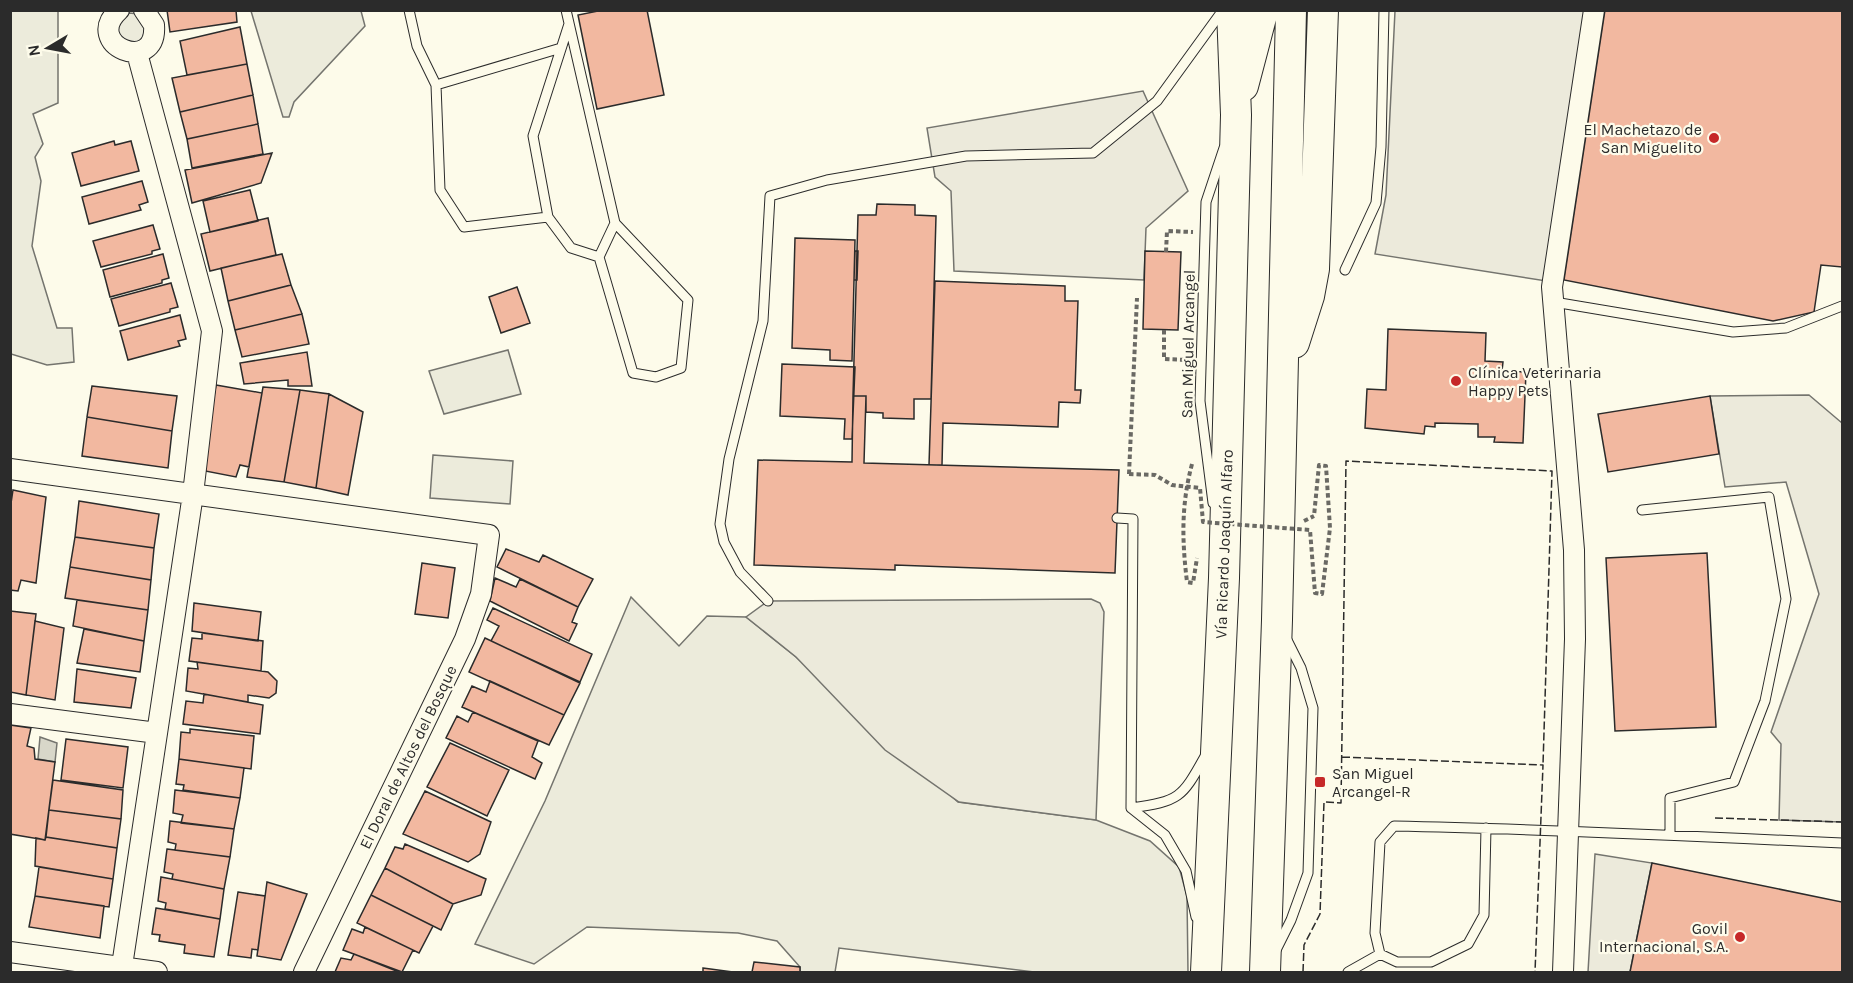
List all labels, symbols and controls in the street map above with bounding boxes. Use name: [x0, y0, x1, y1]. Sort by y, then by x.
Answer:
north arrow: [18, 18, 78, 78]
text: N: [23, 43, 44, 58]
place label: El Machetazo de San Miguelito: [1584, 120, 1702, 157]
marker: El Machetazo de San Miguelito: [1707, 131, 1721, 145]
street label: San Miguel Arcangel: [1177, 269, 1199, 419]
place label: Clínica Veterinaria Happy Pets: [1468, 363, 1602, 400]
marker: Clínica Veterinaria Happy Pets: [1449, 374, 1463, 388]
street label: Vía Ricardo Joaquín Alfaro: [1211, 449, 1237, 639]
street label: El Doral de Altos del Bosque: [355, 662, 461, 852]
place label: San Miguel Arcangel-R: [1332, 764, 1414, 801]
marker: San Miguel Arcangel-R: [1313, 775, 1327, 789]
place label: Govil Internacional, S.A.: [1599, 919, 1728, 956]
marker: Govil Internacional, S.A.: [1733, 930, 1747, 944]

